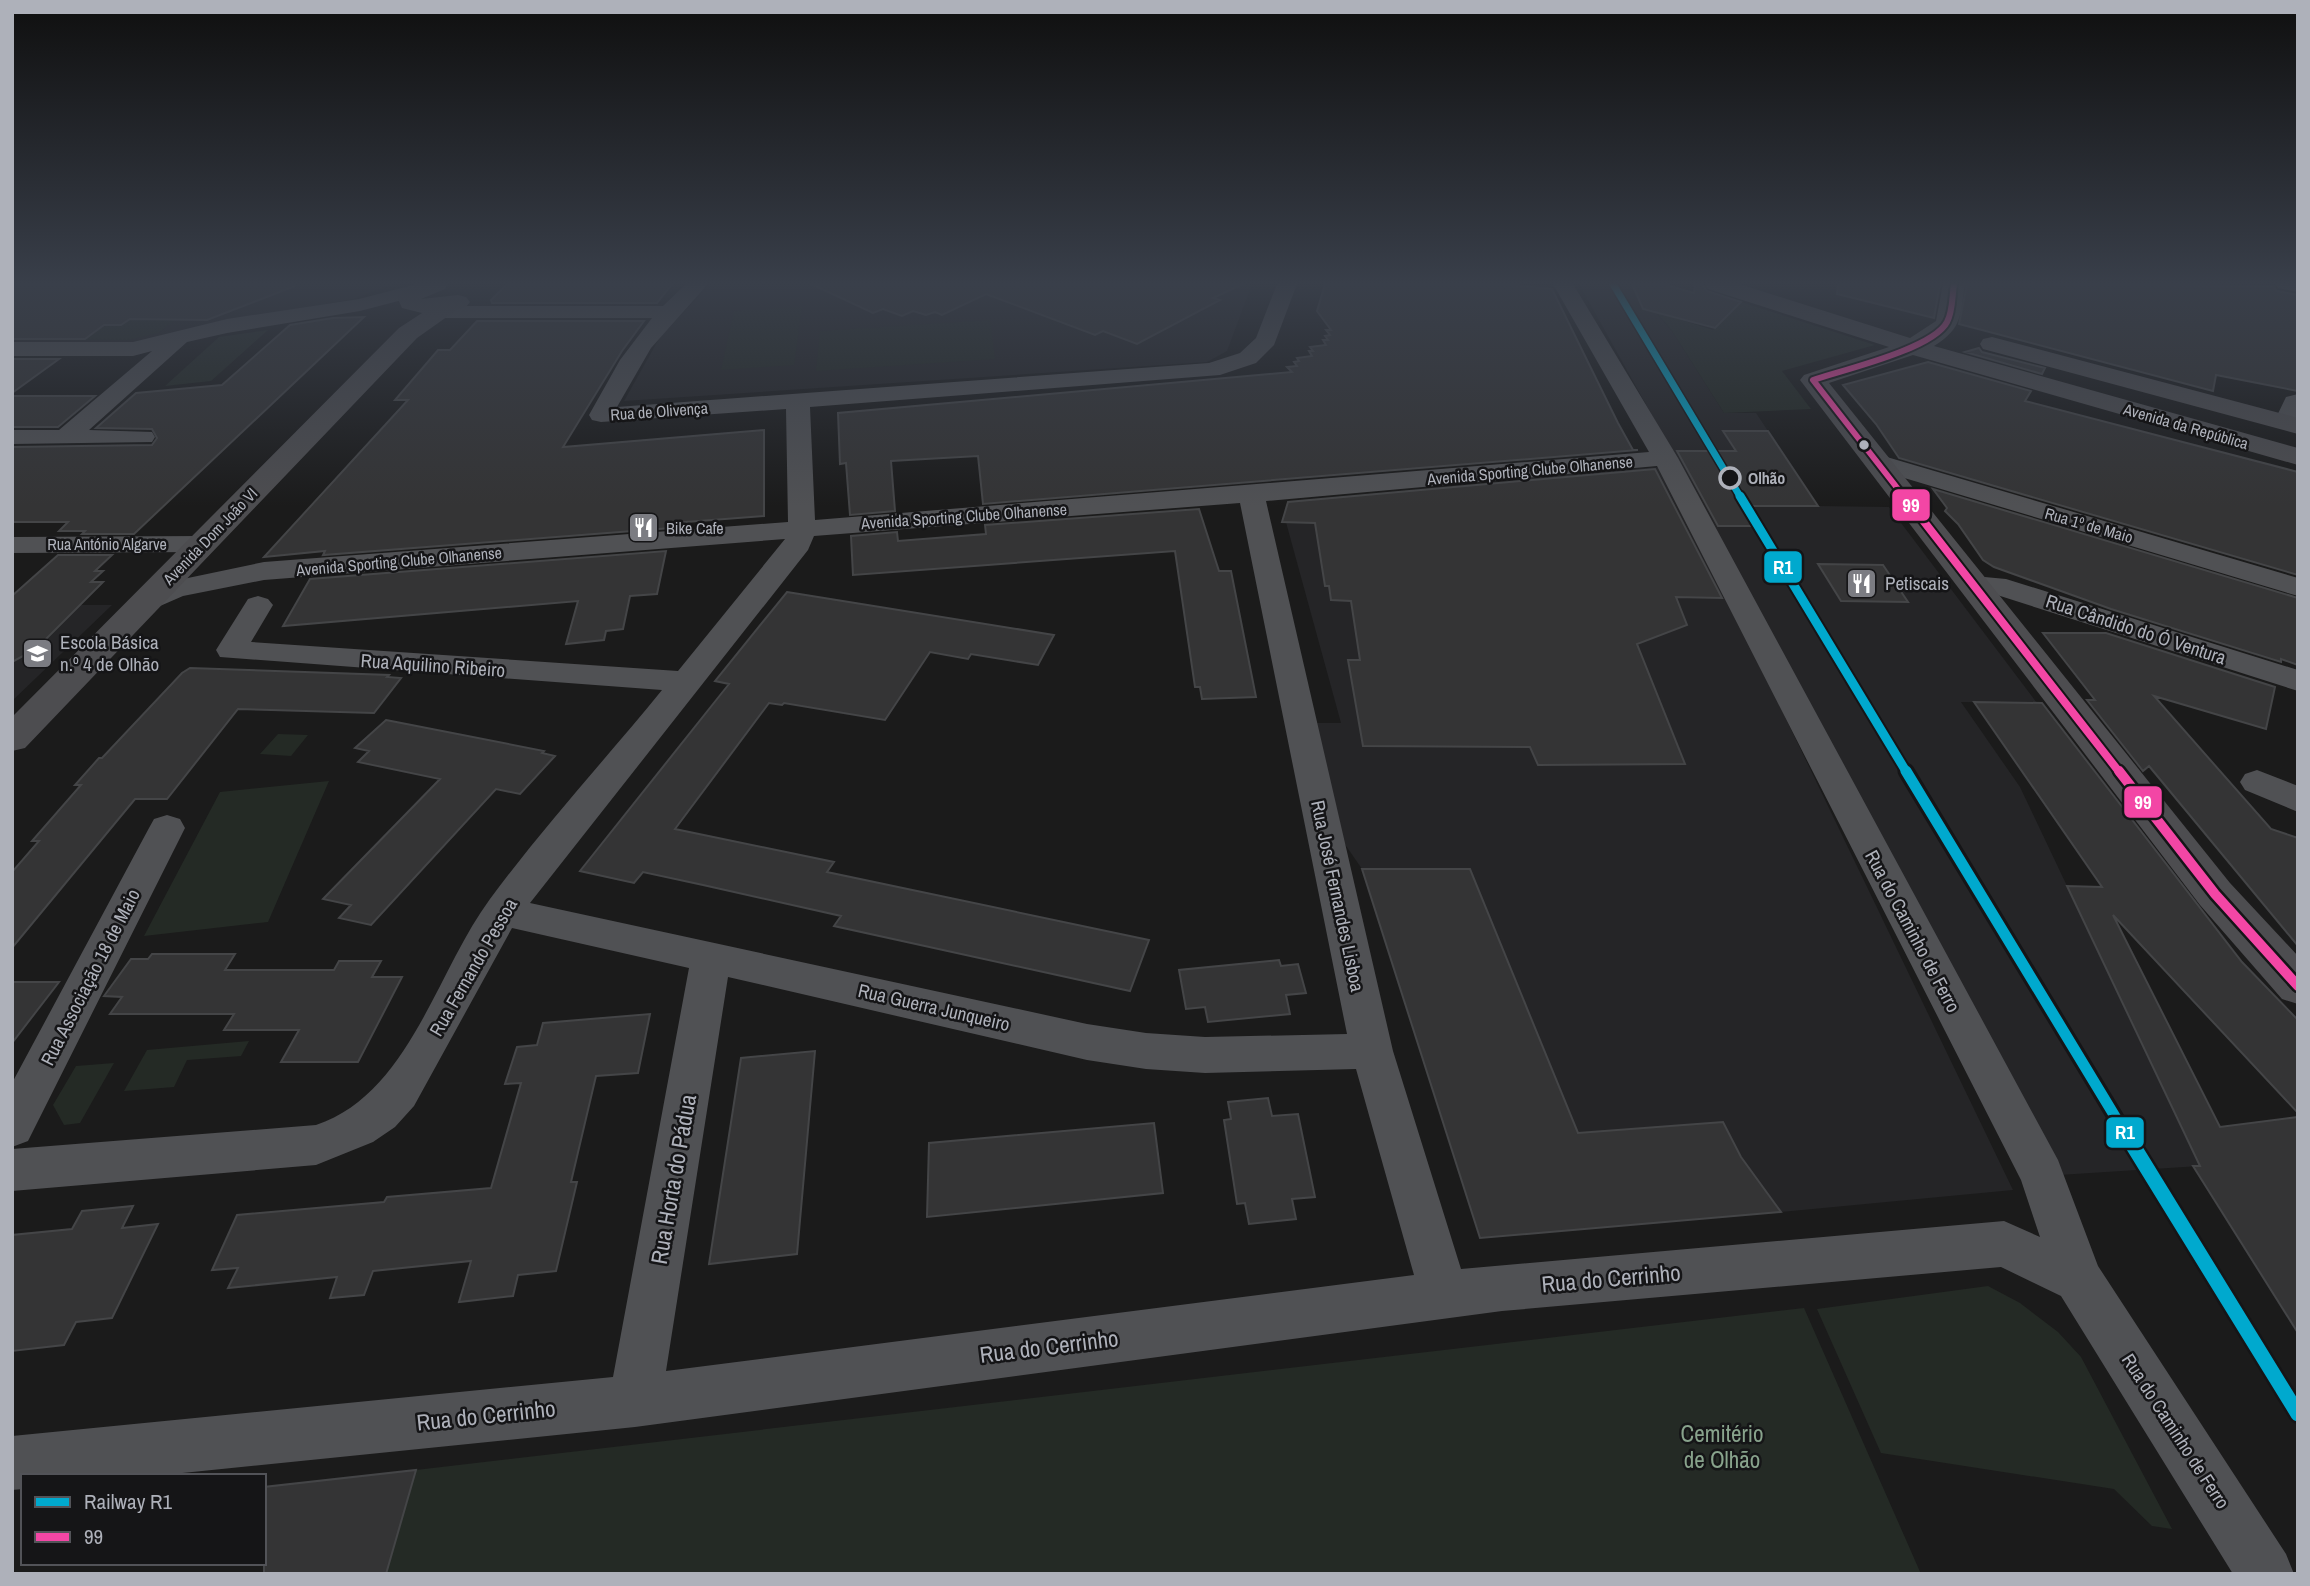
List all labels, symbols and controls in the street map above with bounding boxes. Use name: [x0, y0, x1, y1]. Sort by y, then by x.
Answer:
street label: Rua de Olivença: [609, 397, 709, 425]
street label: Avenida da República: [2120, 397, 2252, 455]
unlabelled marker: [1857, 438, 1871, 452]
street label: Avenida Sporting Clube Olhanense: [1425, 450, 1634, 490]
marker: Olhão: [1719, 467, 1741, 489]
place label: Olhão: [1748, 467, 1785, 489]
street label: Avenida Dom João VI: [157, 483, 262, 590]
line badge: 99: [1891, 488, 1931, 522]
text: 99: [1902, 492, 1920, 518]
street label: Avenida Sporting Clube Olhanense: [859, 498, 1068, 534]
street label: Rua 1º de Maio: [2042, 502, 2136, 548]
restaurant icon: Bike Cafe: [626, 511, 660, 545]
place label: Bike Cafe: [666, 517, 724, 539]
street label: Rua António Algarve: [47, 533, 167, 555]
street label: Avenida Sporting Clube Olhanense: [294, 541, 503, 581]
line badge: R1: [1763, 550, 1803, 584]
text: R1: [1773, 554, 1793, 580]
restaurant icon: Petiscais: [1845, 566, 1879, 600]
place label: Petiscais: [1885, 570, 1949, 596]
street label: Rua Cândido do Ó Ventura: [2043, 588, 2230, 671]
place label: Escola Básica n.º 4 de Olhão: [60, 629, 159, 677]
school or university icon: Escola Básica n.º 4 de Olhão: [20, 636, 54, 670]
street label: Rua Aquilino Ribeiro: [360, 647, 506, 683]
line badge: 99: [2123, 785, 2163, 819]
text: 99: [2134, 789, 2152, 815]
street label: Rua José Fernandes Lisboa: [1305, 798, 1371, 994]
street label: Rua do Caminho de Ferro: [1859, 845, 1967, 1017]
street label: Rua Associação 18 de Maio: [34, 884, 146, 1070]
street label: Rua Fernando Pessoa: [423, 893, 523, 1041]
street label: Rua Guerra Junqueiro: [856, 977, 1012, 1037]
street label: Rua Horta do Pádua: [643, 1091, 703, 1266]
line badge: R1: [2105, 1116, 2145, 1149]
text: R1: [2115, 1119, 2135, 1145]
street label: Rua do Cerrinho: [1540, 1256, 1682, 1300]
street label: Rua do Cerrinho: [978, 1322, 1120, 1370]
street label: Rua do Caminho de Ferro: [2116, 1348, 2236, 1514]
street label: Rua do Cerrinho: [415, 1392, 557, 1438]
park label: Cemitério de Olhão: [1681, 1418, 1763, 1475]
legend: [21, 1474, 266, 1565]
text: Railway R1: [84, 1487, 172, 1516]
text: 99: [84, 1522, 103, 1551]

